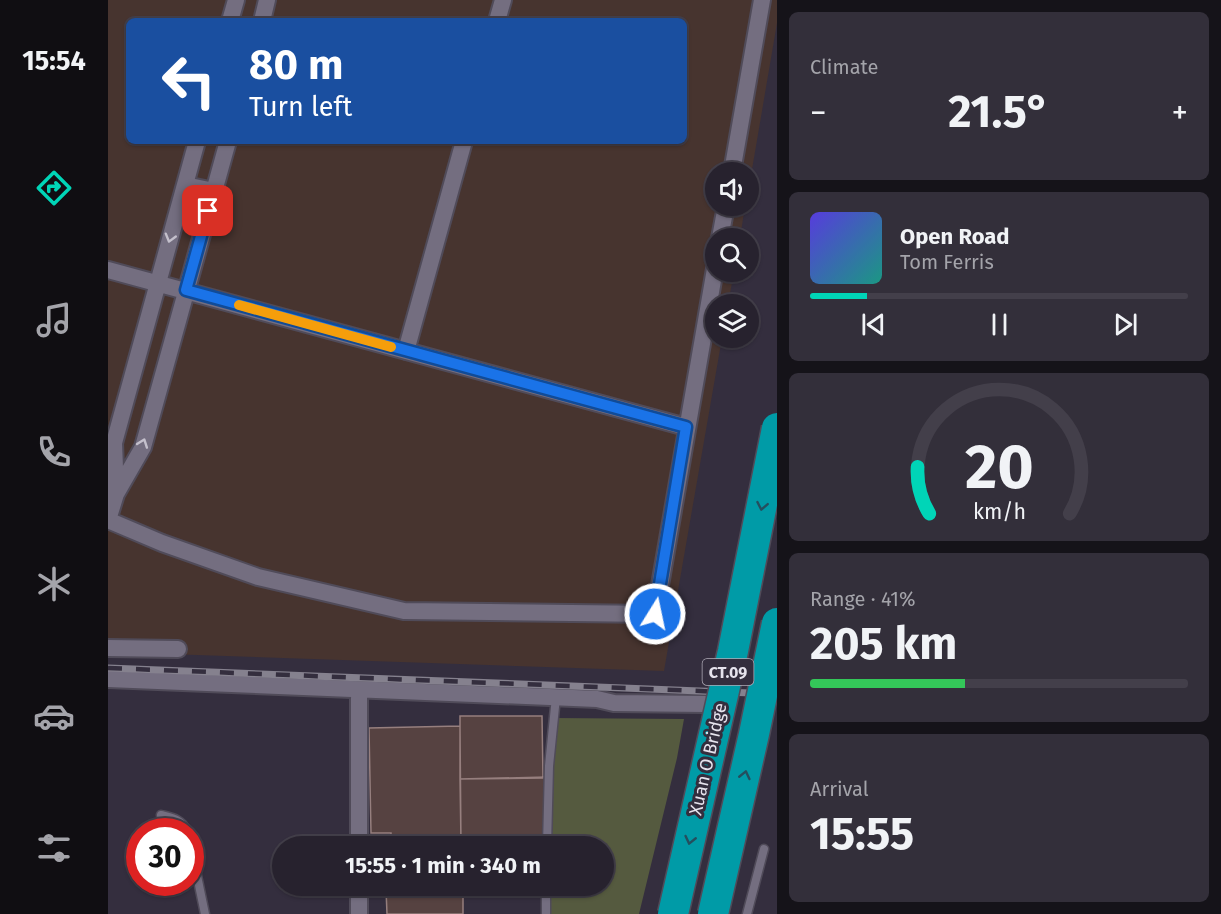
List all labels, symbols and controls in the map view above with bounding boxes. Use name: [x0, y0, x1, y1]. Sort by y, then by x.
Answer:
text: 80 m: [249, 40, 343, 90]
icon: left: [150, 42, 228, 120]
text: 15:54: [22, 45, 86, 77]
text: Climate: [810, 55, 878, 79]
text: 21.5°: [948, 85, 1050, 139]
text: Turn left: [249, 91, 352, 123]
text: −: [810, 93, 827, 133]
text: +: [1172, 93, 1188, 133]
map controls: [705, 162, 759, 348]
button: sound: [705, 162, 759, 216]
icon: directions: [33, 167, 75, 209]
pin: [182, 185, 233, 236]
icon: arrive: [191, 194, 224, 227]
text: Open Road: [900, 223, 1010, 250]
button: search: [705, 228, 759, 282]
one-way arrow: [165, 232, 177, 243]
text: Tom Ferris: [900, 250, 994, 274]
button: layers: [705, 294, 759, 348]
icon: music: [33, 299, 75, 341]
icon: previous: [857, 308, 890, 341]
icon: pause: [983, 308, 1016, 341]
icon: next: [1109, 308, 1142, 341]
text: 20: [965, 430, 1033, 505]
icon: phone: [33, 431, 75, 473]
one-way arrow: [136, 438, 149, 449]
text: km/h: [972, 499, 1026, 525]
one-way arrow: [756, 500, 769, 510]
icon: climate: [33, 563, 75, 605]
position arrow: [623, 582, 687, 646]
text: Range · 41%: [810, 587, 916, 611]
text: 205 km: [810, 617, 957, 671]
road number: CT.09: [702, 659, 754, 685]
icon: car: [33, 695, 75, 737]
street label: Xuan O Bridge: [684, 701, 732, 817]
one-way arrow: [738, 770, 751, 780]
text: Arrival: [810, 777, 869, 801]
text: 15:55: [810, 807, 914, 861]
speed limit sign: 30: [126, 818, 204, 896]
icon: filters: [33, 827, 75, 869]
one-way arrow: [684, 835, 697, 845]
text: 15:55 · 1 min · 340 m: [345, 852, 541, 879]

